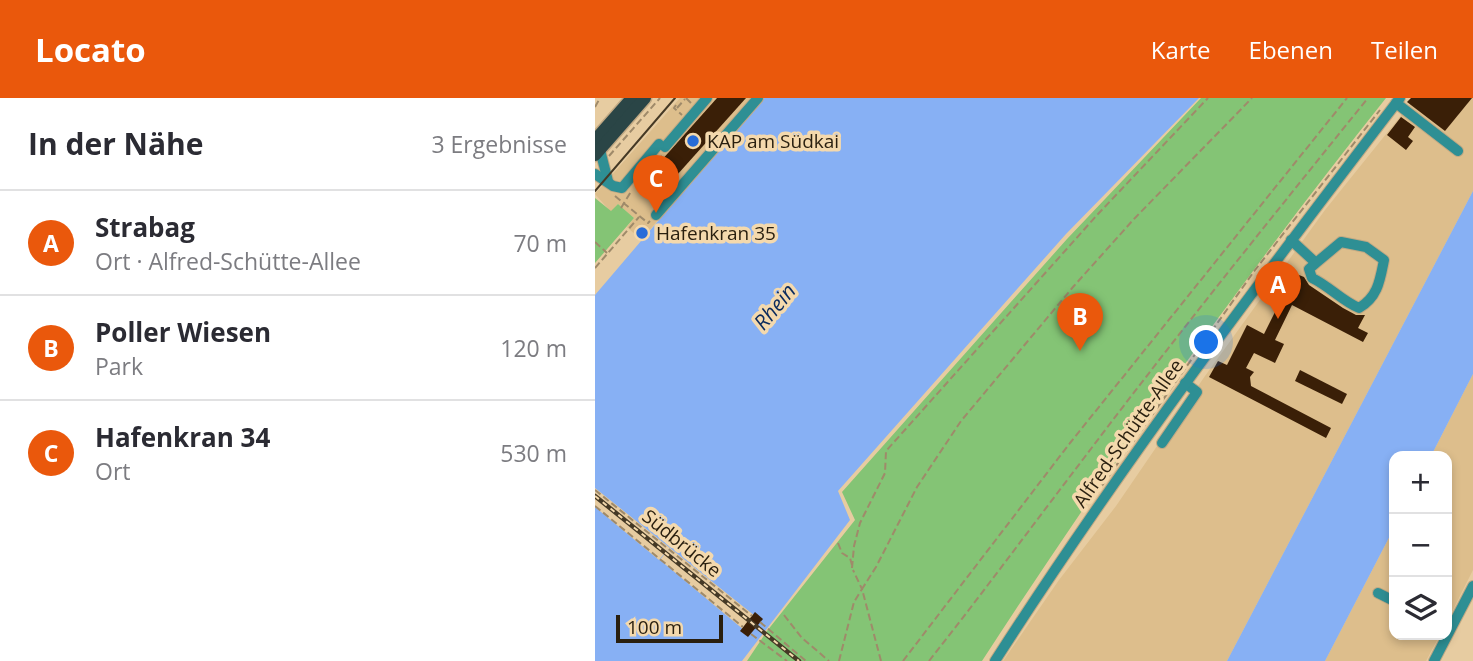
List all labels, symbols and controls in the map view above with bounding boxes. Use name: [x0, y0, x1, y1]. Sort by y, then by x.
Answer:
text: Locato: [35, 27, 146, 72]
text: Karte: [1151, 33, 1211, 66]
text: Ebenen: [1249, 33, 1333, 66]
text: Teilen: [1371, 33, 1438, 66]
text: In der Nähe: [28, 123, 204, 164]
text: 3 Ergebnisse: [431, 128, 567, 160]
place label: KAP am Südkai: [707, 128, 839, 154]
marker: KAP am Südkai: [685, 133, 701, 149]
pin: C: [633, 155, 679, 213]
text: Strabag: [95, 209, 195, 245]
place label: Hafenkran 35: [656, 220, 776, 246]
marker: Hafenkran 35: [634, 225, 650, 241]
text: A: [43, 227, 59, 259]
text: 70 m: [513, 227, 567, 259]
text: Ort · Alfred-Schütte-Allee: [95, 245, 361, 277]
pin: A: [1255, 261, 1301, 319]
water label: Rhein: [747, 277, 802, 335]
pin: B: [1057, 293, 1103, 351]
text: Poller Wiesen: [95, 314, 271, 350]
your location: [1189, 325, 1223, 359]
text: B: [43, 332, 59, 364]
text: 120 m: [500, 332, 567, 364]
text: Park: [95, 350, 143, 382]
street label: Alfred-Schütte-Allee: [1067, 354, 1189, 512]
text: Hafenkran 34: [95, 419, 270, 455]
text: C: [44, 437, 58, 469]
text: 530 m: [500, 437, 567, 469]
map controls: [1389, 451, 1452, 640]
button: +: [1389, 451, 1452, 514]
text: Ort: [95, 455, 131, 487]
street label: Südbrücke: [637, 503, 727, 583]
button: −: [1389, 514, 1452, 577]
button: layers: [1389, 577, 1452, 640]
scale bar: [616, 612, 723, 644]
text: 100 m: [627, 614, 682, 640]

